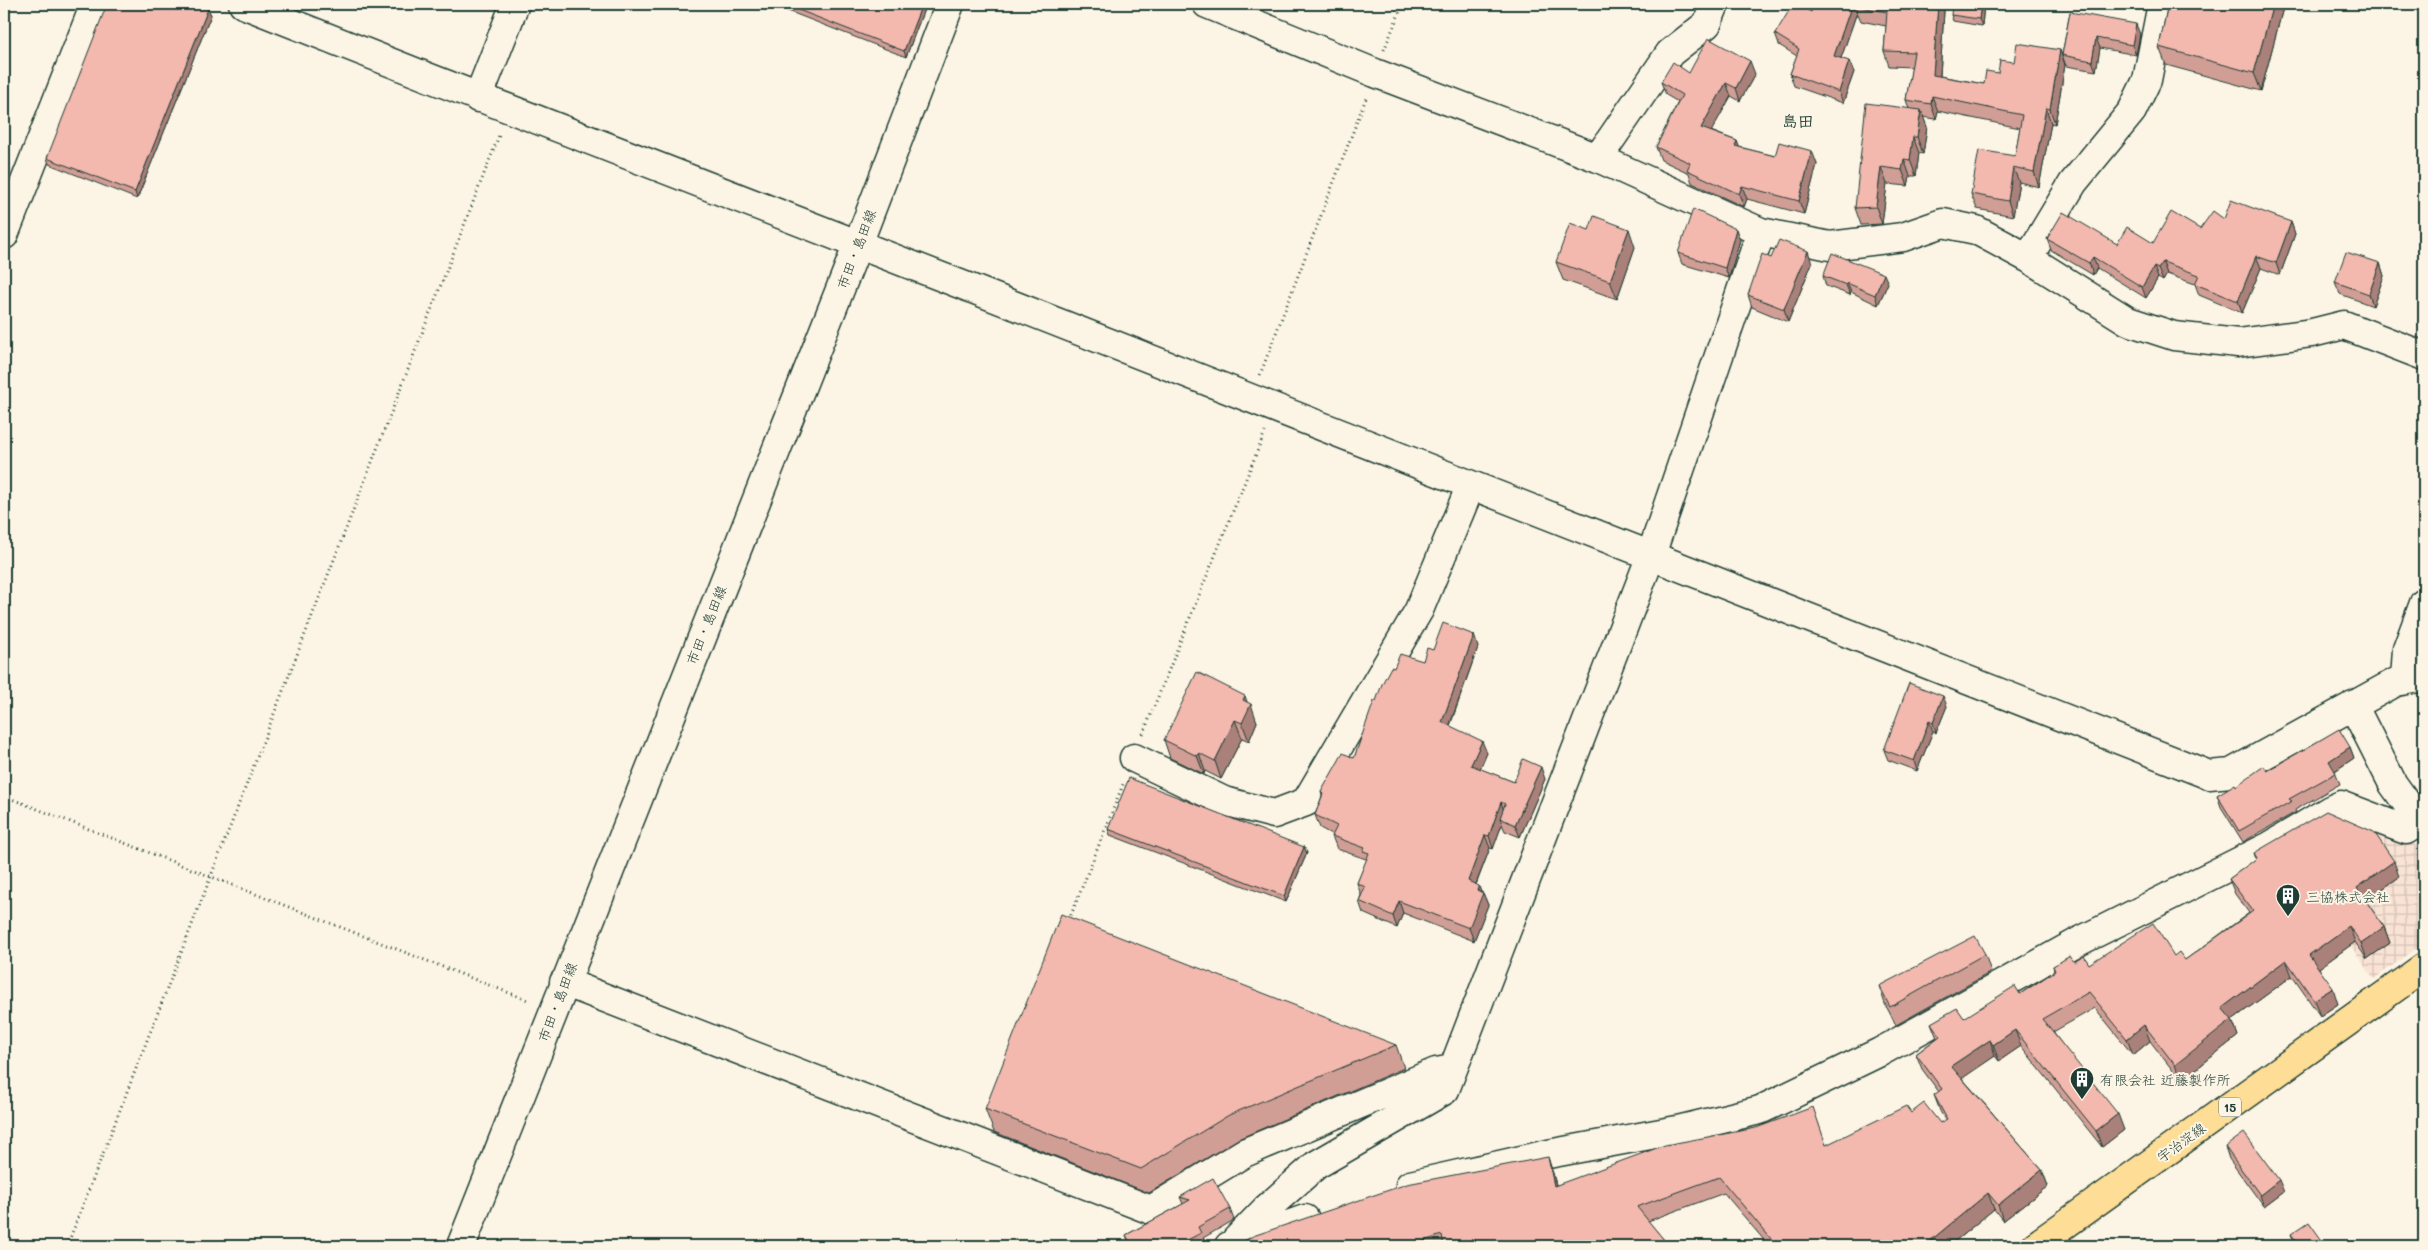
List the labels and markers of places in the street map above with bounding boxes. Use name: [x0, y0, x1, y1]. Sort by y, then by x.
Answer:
building icon: 三協株式会社: [2275, 883, 2301, 917]
place label: 三協株式会社: [2306, 887, 2390, 906]
building icon: 有限会社 近藤製作所: [2069, 1066, 2095, 1100]
place label: 有限会社 近藤製作所: [2100, 1070, 2230, 1089]

